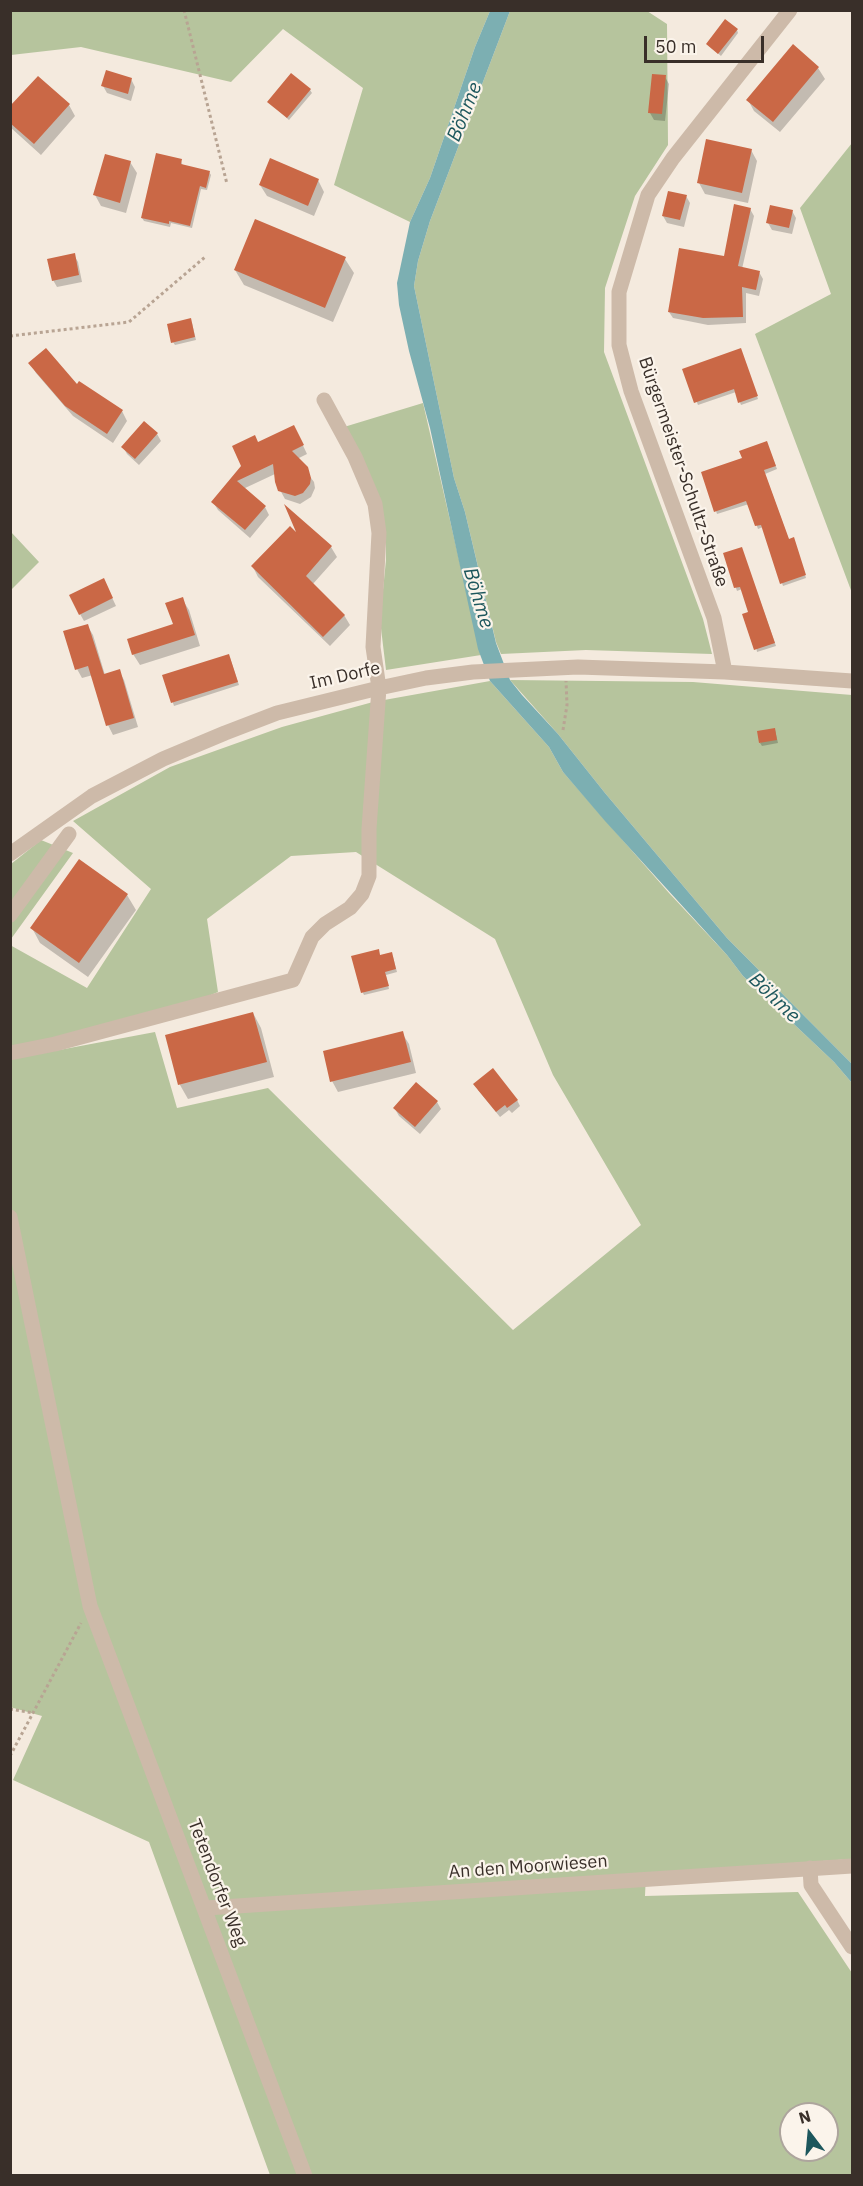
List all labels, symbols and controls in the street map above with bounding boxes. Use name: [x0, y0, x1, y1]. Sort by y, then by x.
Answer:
scale bar: [647, 24, 767, 62]
text: 50 m: [655, 35, 697, 58]
water label: Böhme: [442, 79, 488, 145]
street label: Bürgermeister-Schultz-Straße: [633, 354, 733, 590]
water label: Böhme: [457, 565, 499, 631]
street label: Im Dorfe: [308, 657, 382, 695]
water label: Böhme: [743, 968, 805, 1028]
street label: Tetendorfer Weg: [183, 1816, 251, 1950]
street label: An den Moorwiesen: [448, 1851, 608, 1883]
north arrow: [779, 2102, 839, 2162]
text: N: [796, 2105, 813, 2128]

